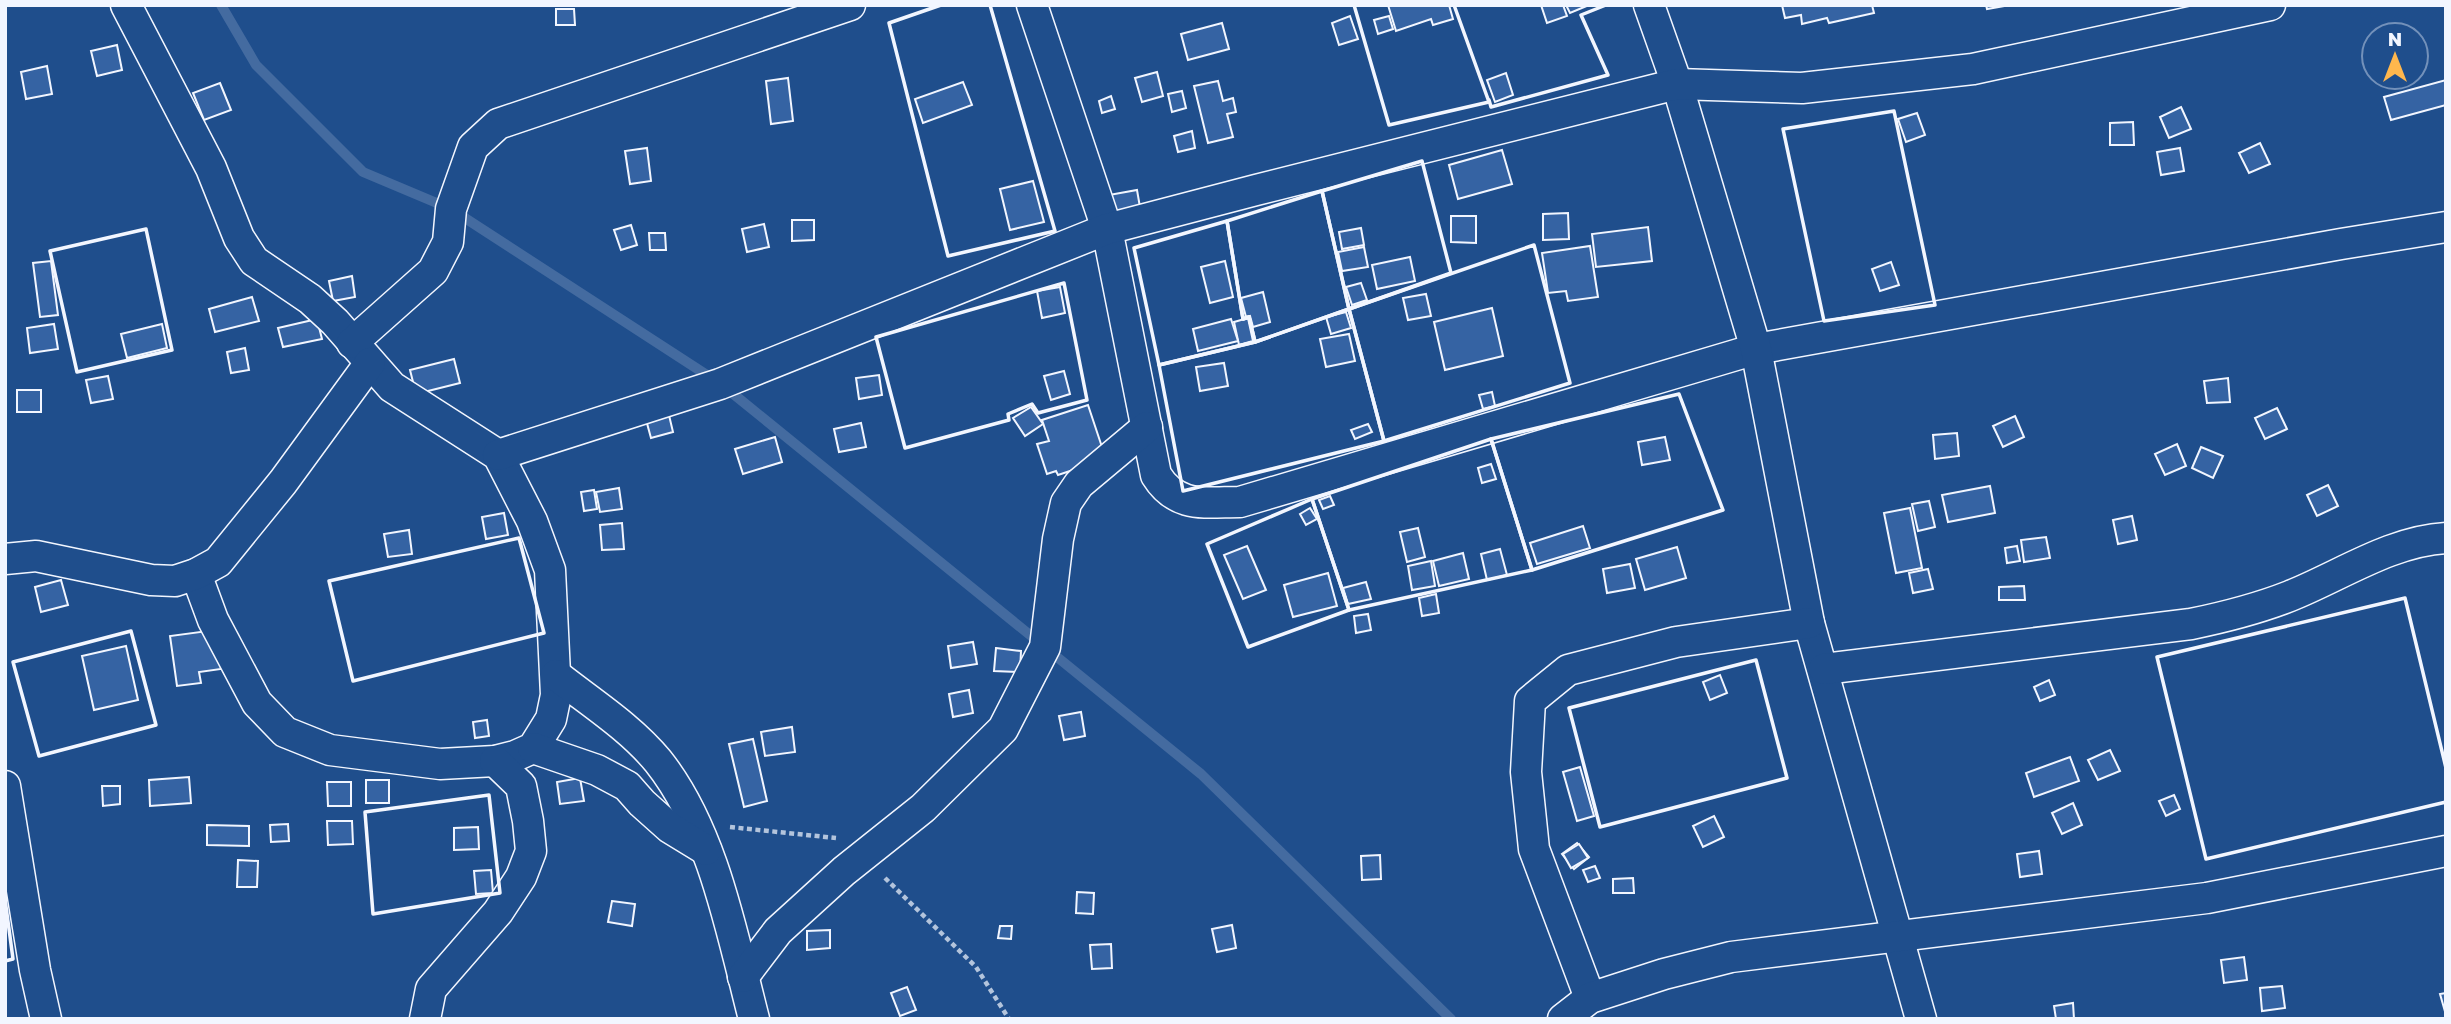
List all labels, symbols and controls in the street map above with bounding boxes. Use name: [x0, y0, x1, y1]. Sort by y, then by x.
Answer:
north arrow: [2360, 21, 2430, 91]
text: N: [2388, 27, 2402, 50]

